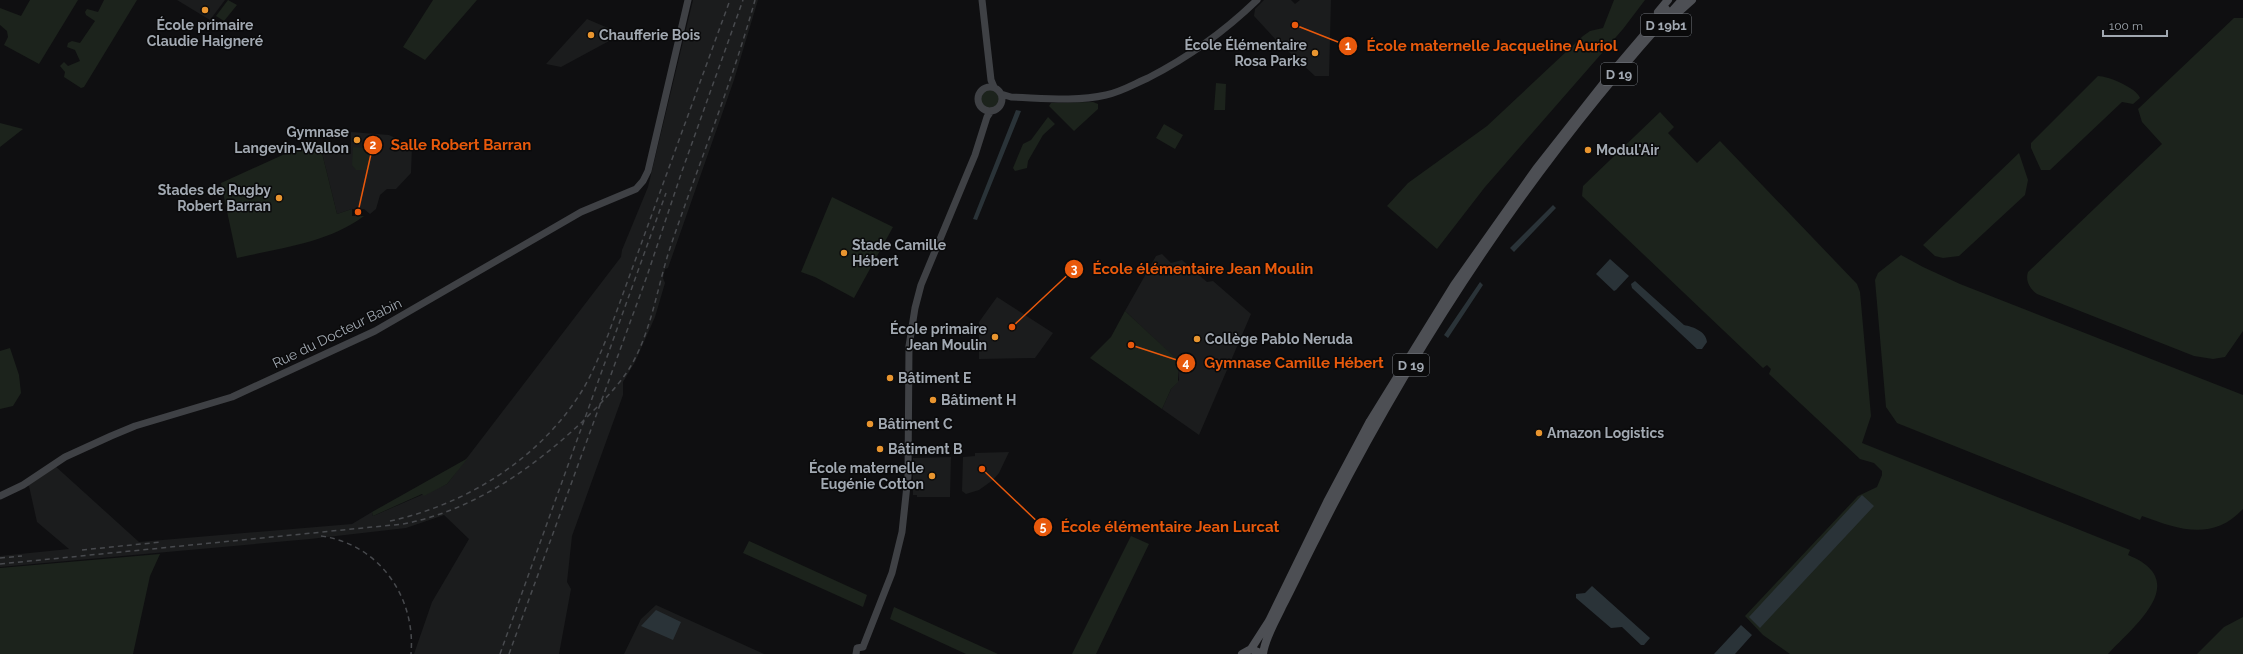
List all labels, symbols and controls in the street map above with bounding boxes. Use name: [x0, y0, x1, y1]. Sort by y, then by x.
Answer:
marker: École primaire Claudie Haigneré: [200, 5, 210, 15]
scale bar: [2103, 12, 2167, 38]
road number: D 19b1: [1641, 14, 1691, 36]
place label: École primaire Claudie Haigneré: [147, 16, 264, 49]
text: 100 m: [2109, 19, 2143, 33]
place label: Chaufferie Bois: [599, 27, 700, 43]
marker: Chaufferie Bois: [586, 30, 596, 40]
callout: École maternelle Jacqueline Auriol: [1338, 32, 1626, 59]
place label: École Élémentaire Rosa Parks: [1184, 36, 1308, 69]
text: École maternelle Jacqueline Auriol: [1367, 37, 1618, 55]
text: 1: [1345, 39, 1351, 53]
marker: École Élémentaire Rosa Parks: [1310, 48, 1320, 58]
road number: D 19: [1601, 63, 1637, 85]
place label: Gymnase Langevin-Wallon: [234, 124, 350, 156]
callout: Salle Robert Barran: [363, 132, 540, 159]
marker: Gymnase Langevin-Wallon: [352, 135, 362, 145]
text: Salle Robert Barran: [391, 136, 531, 154]
text: 2: [370, 138, 377, 152]
place label: Modul'Air: [1596, 142, 1660, 158]
marker: Modul'Air: [1583, 145, 1593, 155]
place label: Stades de Rugby Robert Barran: [158, 182, 271, 214]
marker: Stades de Rugby Robert Barran: [274, 193, 284, 203]
place label: Stade Camille Hébert: [852, 237, 947, 269]
marker: Stade Camille Hébert: [839, 248, 849, 258]
callout: École élémentaire Jean Moulin: [1064, 255, 1321, 282]
text: École élémentaire Jean Moulin: [1093, 260, 1313, 278]
text: 3: [1071, 262, 1078, 276]
street label: Rue du Docteur Babin: [270, 295, 404, 371]
place label: École primaire Jean Moulin: [890, 320, 988, 353]
place label: Collège Pablo Neruda: [1205, 331, 1353, 347]
marker: École primaire Jean Moulin: [990, 332, 1000, 342]
marker: Collège Pablo Neruda: [1192, 334, 1202, 344]
callout: Gymnase Camille Hébert: [1176, 350, 1391, 377]
text: Gymnase Camille Hébert: [1204, 354, 1384, 372]
road number: D 19: [1393, 354, 1429, 376]
text: 4: [1183, 356, 1190, 370]
place label: Bâtiment E: [898, 370, 971, 386]
marker: Bâtiment E: [885, 373, 895, 383]
place label: Bâtiment H: [941, 392, 1016, 408]
marker: Bâtiment H: [928, 395, 938, 405]
place label: Bâtiment C: [878, 416, 953, 432]
marker: Bâtiment C: [865, 419, 875, 429]
place label: Amazon Logistics: [1547, 425, 1664, 441]
marker: Amazon Logistics: [1534, 428, 1544, 438]
place label: Bâtiment B: [888, 441, 963, 457]
marker: Bâtiment B: [875, 444, 885, 454]
place label: École maternelle Eugénie Cotton: [809, 459, 925, 492]
marker: École maternelle Eugénie Cotton: [927, 471, 937, 481]
callout: École élémentaire Jean Lurcat: [1033, 513, 1288, 540]
text: École élémentaire Jean Lurcat: [1061, 518, 1279, 536]
text: 5: [1040, 520, 1047, 534]

